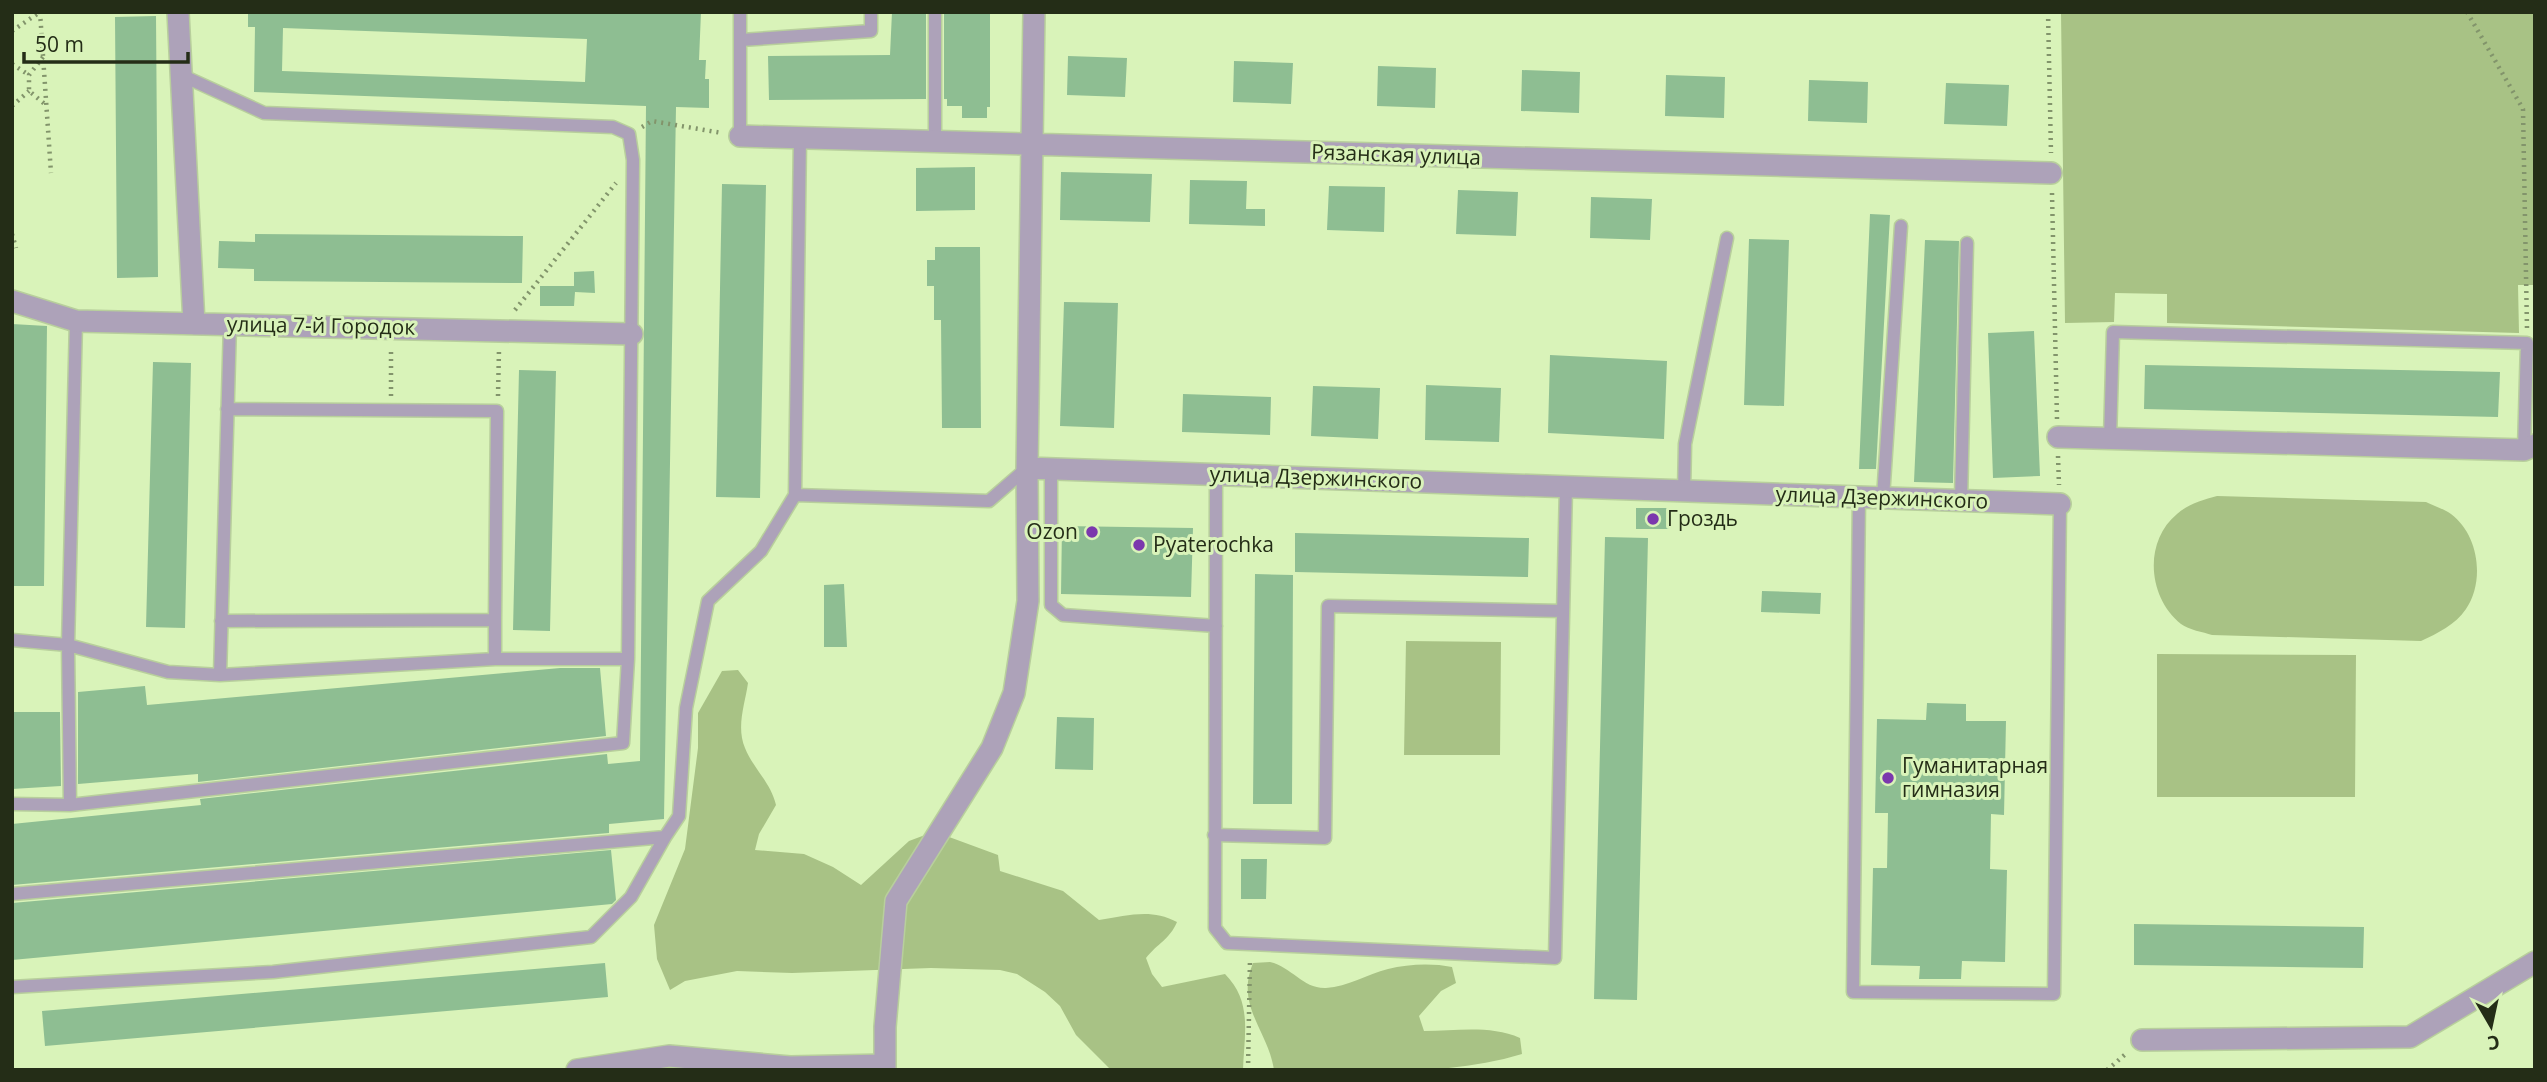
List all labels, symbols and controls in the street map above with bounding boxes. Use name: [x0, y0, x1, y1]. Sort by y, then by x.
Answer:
scale bar: [24, 21, 189, 65]
text: 50 m: [35, 30, 84, 58]
street label: Рязанская улица: [1311, 137, 1481, 171]
street label: улица 7-й Городок: [227, 309, 416, 341]
street label: улица Дзержинского: [1209, 459, 1423, 495]
street label: улица Дзержинского: [1775, 479, 1989, 515]
place label: Гроздь: [1667, 504, 1738, 532]
marker: Гроздь: [1645, 511, 1661, 527]
place label: Ozon: [1026, 517, 1078, 545]
marker: Ozon: [1084, 524, 1100, 540]
place label: Pyaterochka: [1153, 530, 1274, 558]
marker: Pyaterochka: [1131, 537, 1147, 553]
place label: Гуманитарная гимназия: [1902, 751, 2048, 803]
marker: Гуманитарная гимназия: [1880, 770, 1896, 786]
north arrow: [2456, 991, 2526, 1061]
text: С: [2486, 1029, 2502, 1057]

